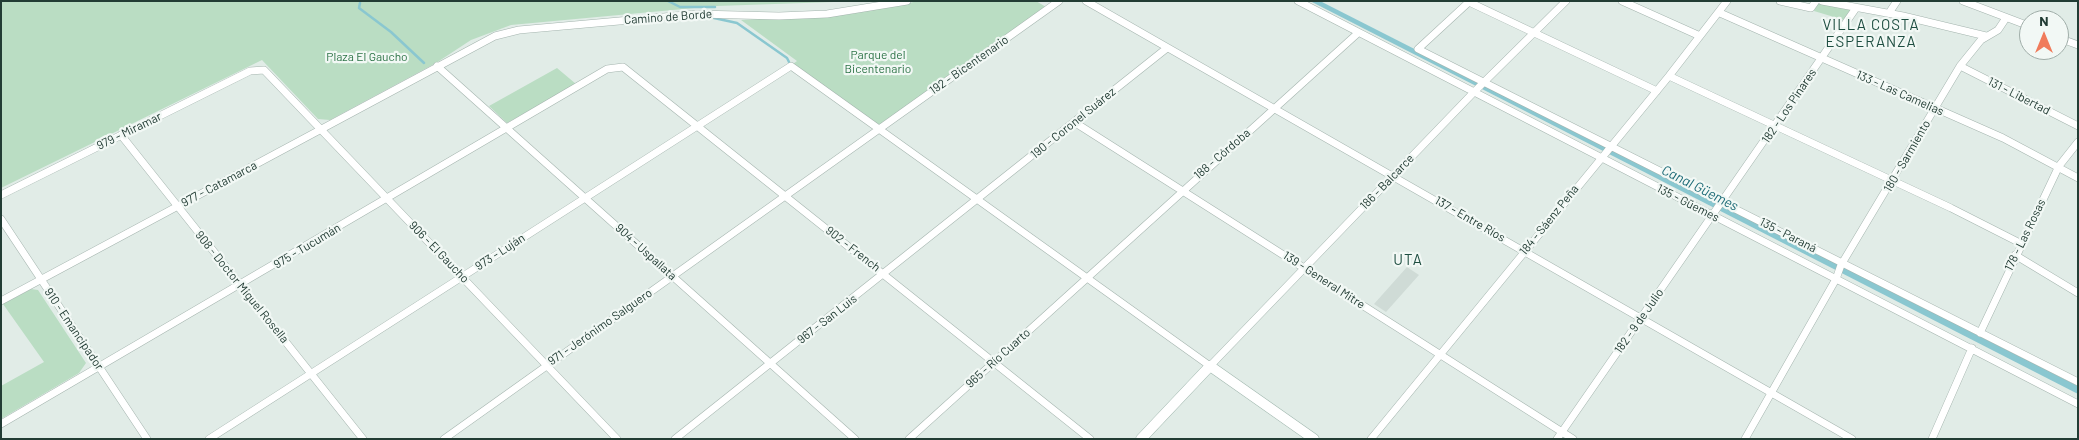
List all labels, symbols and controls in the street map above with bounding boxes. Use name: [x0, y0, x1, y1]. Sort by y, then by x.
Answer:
street label: Camino de Borde: [623, 7, 713, 27]
north arrow: [2019, 10, 2069, 60]
text: N: [2039, 12, 2049, 29]
district label: VILLA COSTA ESPERANZA: [1821, 16, 1921, 51]
street label: 192 - Bicentenario: [927, 32, 1011, 98]
park label: Parque del Bicentenario: [845, 48, 911, 76]
park label: Plaza El Gaucho: [326, 50, 408, 64]
street label: 182 - Los Pinares: [1759, 66, 1819, 146]
street label: 133 - Las Camelias: [1854, 67, 1946, 119]
street label: 131 - Libertad: [1985, 74, 2053, 118]
street label: 190 - Coronel Suárez: [1028, 84, 1118, 162]
street label: 979 - Miramar: [94, 109, 164, 153]
street label: 180 - Sarmiento: [1881, 117, 1933, 195]
street label: 188 - Córdoba: [1191, 126, 1253, 182]
street label: 186 - Balcarce: [1357, 151, 1417, 213]
street label: 977 - Catamarca: [179, 158, 259, 210]
water label: Canal Güemes: [1659, 162, 1741, 214]
street label: 135 - Güemes: [1654, 181, 1722, 225]
street label: 184 - Sáenz Peña: [1516, 182, 1582, 258]
street label: 137 - Entre Ríos: [1432, 193, 1508, 245]
street label: 178 - Las Rosas: [2001, 197, 2049, 273]
street label: 135 - Paraná: [1757, 214, 1819, 256]
street label: 906 - El Gaucho: [406, 218, 472, 286]
street label: 975 - Tucumán: [271, 220, 343, 272]
street label: 904 - Uspallata: [612, 221, 680, 283]
street label: 902 - French: [823, 223, 883, 275]
street label: 908 - Doctor Miguel Rosella: [192, 228, 292, 346]
street label: 973 - Luján: [472, 231, 528, 273]
street label: 139 - General Mitre: [1280, 248, 1368, 312]
district label: UTA: [1393, 251, 1423, 269]
street label: 910 - Emancipador: [41, 285, 107, 373]
street label: 971 - Jerónimo Salguero: [545, 286, 655, 368]
street label: 182 - 9 de Julio: [1611, 286, 1667, 356]
street label: 967 - San Luis: [794, 291, 860, 347]
street label: 965 - Río Cuarto: [963, 325, 1033, 391]

